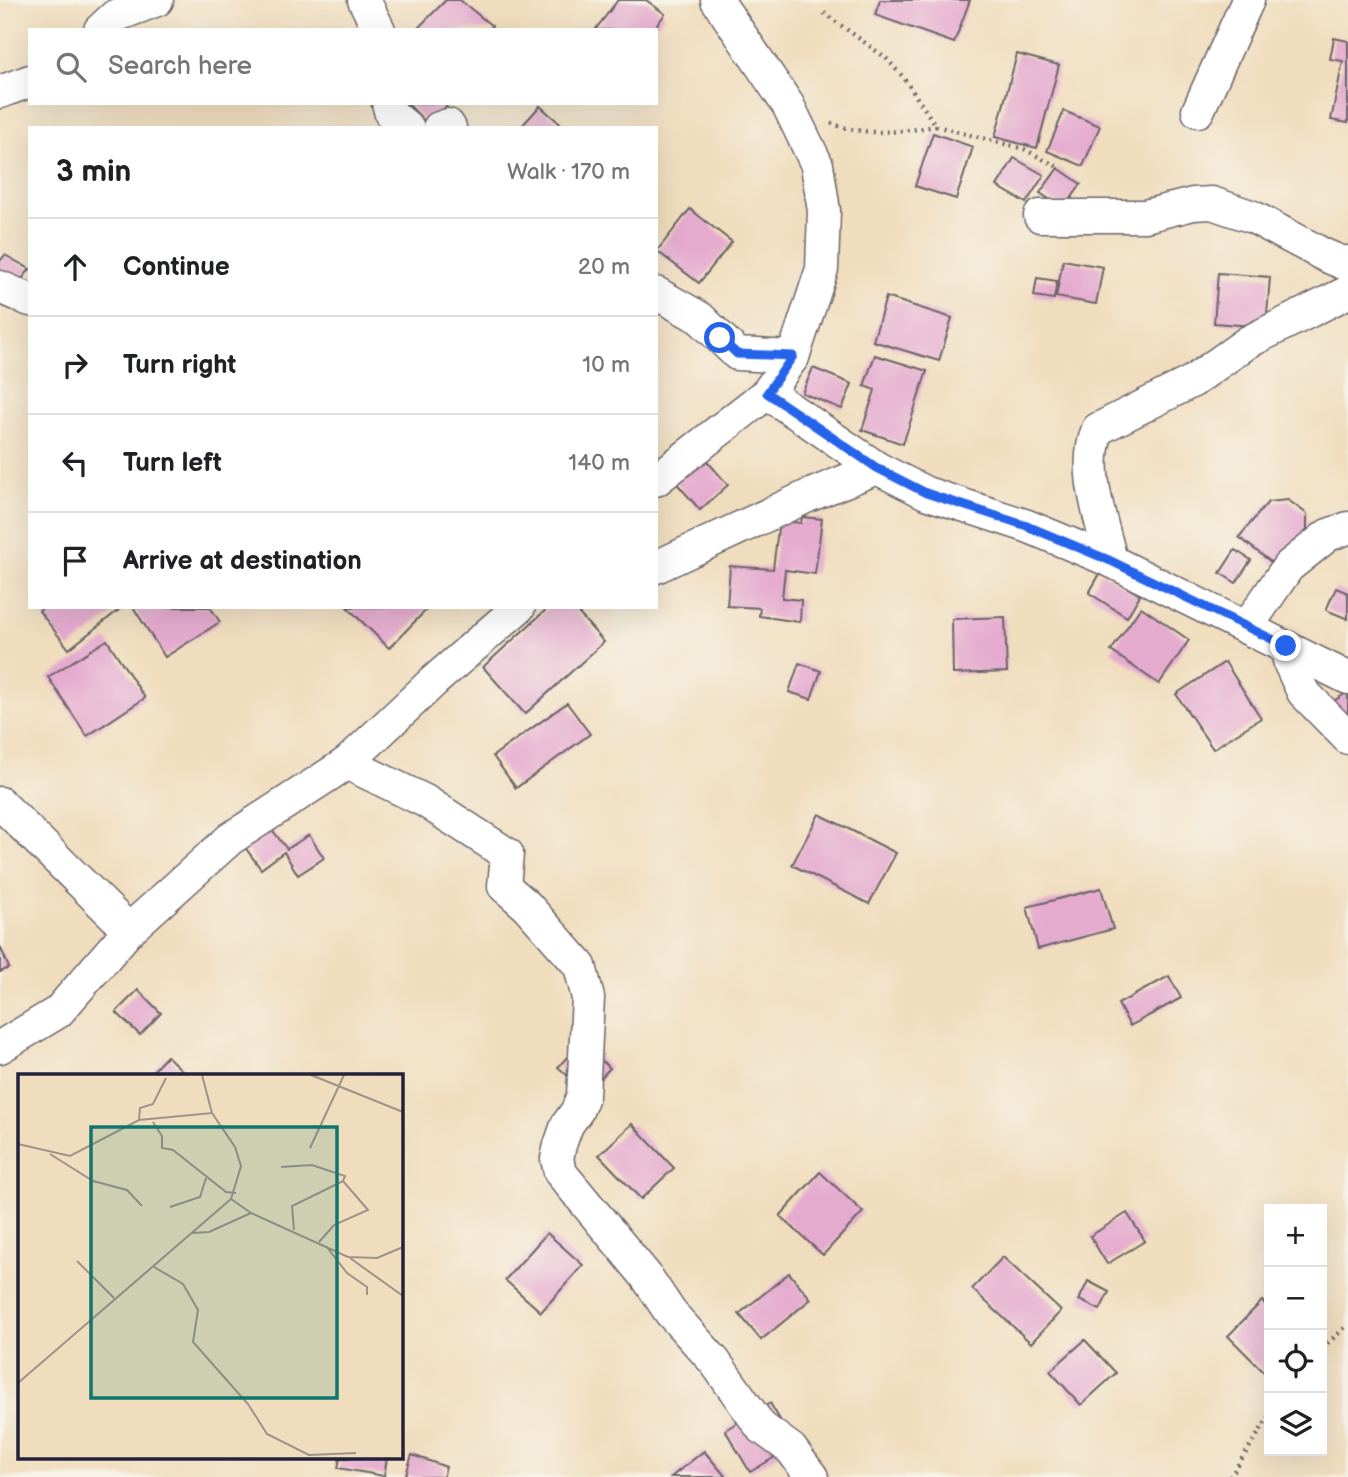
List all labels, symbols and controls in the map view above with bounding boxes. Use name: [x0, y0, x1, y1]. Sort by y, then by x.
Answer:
search box: [28, 28, 658, 105]
icon: search: [52, 48, 90, 86]
text: Search here: [108, 51, 252, 82]
text: 3 min: [56, 154, 131, 190]
text: Walk · 170 m: [507, 158, 630, 186]
icon: ahead: [56, 248, 94, 286]
text: Continue: [123, 252, 230, 283]
text: 20 m: [578, 253, 630, 281]
route start: [704, 322, 735, 353]
icon: right: [56, 346, 94, 384]
text: Turn right: [123, 350, 236, 381]
text: 10 m: [582, 351, 630, 379]
icon: left: [56, 444, 94, 482]
text: Turn left: [123, 448, 222, 479]
text: 140 m: [568, 449, 630, 477]
icon: arrive: [56, 542, 94, 580]
text: Arrive at destination: [123, 546, 362, 577]
route end: [1270, 630, 1301, 661]
inset map: [18, 1074, 402, 1460]
map controls: [1264, 1204, 1327, 1456]
button: +: [1264, 1204, 1327, 1267]
button: −: [1264, 1267, 1327, 1330]
button: locate: [1264, 1330, 1327, 1393]
button: layers: [1264, 1393, 1327, 1456]

